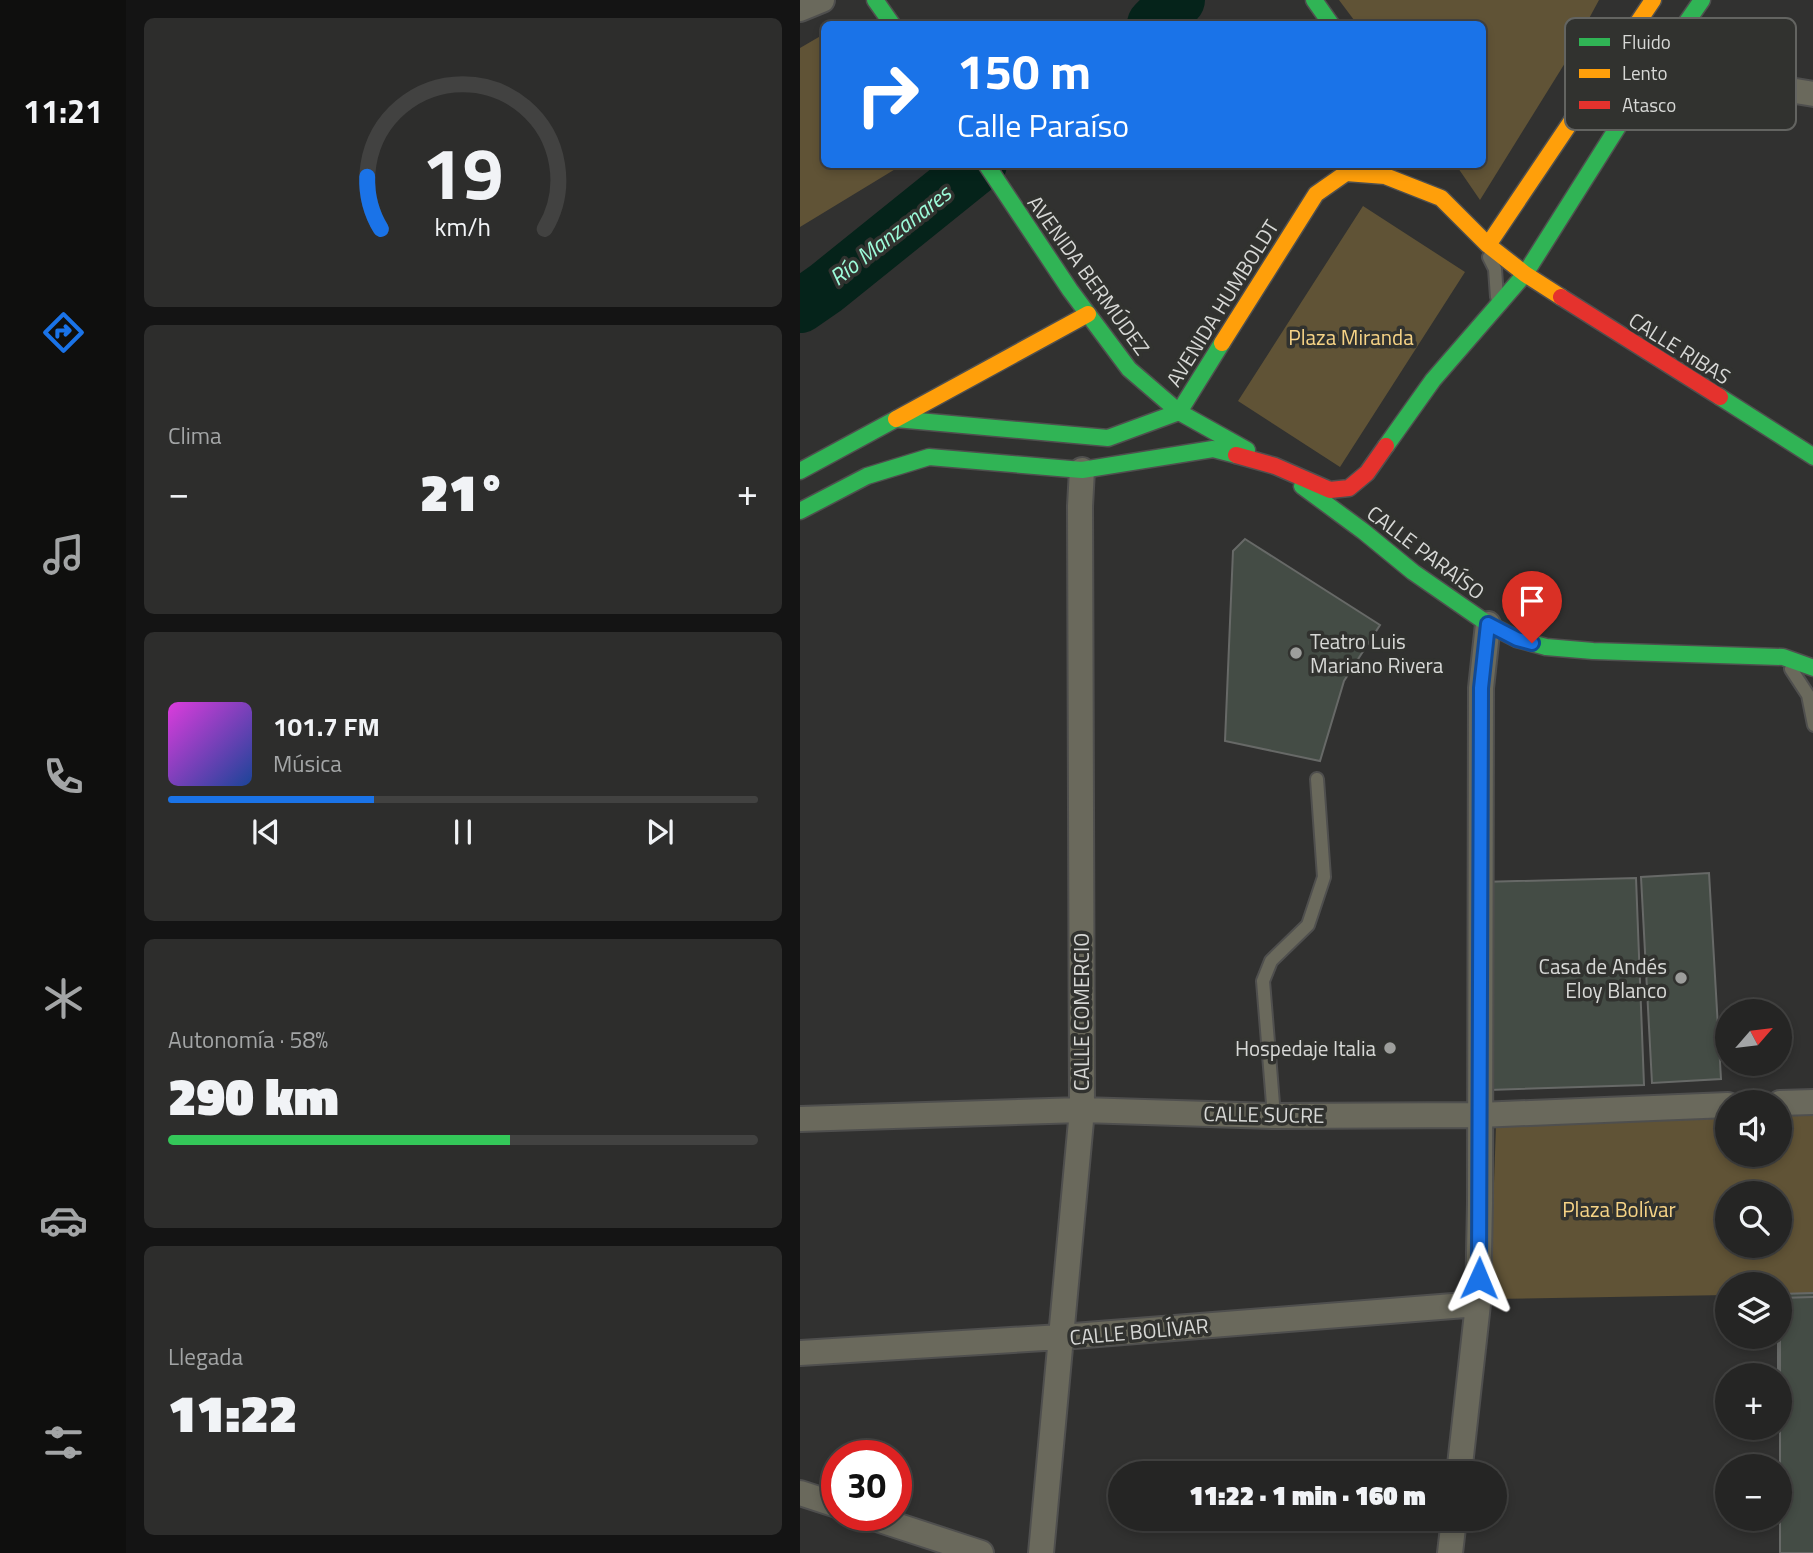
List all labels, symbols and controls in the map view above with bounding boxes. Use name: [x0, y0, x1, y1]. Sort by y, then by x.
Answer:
legend: [1565, 18, 1796, 130]
text: Fluido: [1622, 27, 1671, 56]
text: 150 m: [957, 33, 1091, 108]
icon: right: [842, 49, 933, 140]
text: Lento: [1622, 58, 1667, 87]
text: 11:21: [23, 87, 103, 135]
text: Atasco: [1622, 90, 1676, 119]
text: Calle Paraíso: [957, 101, 1129, 149]
text: 19: [422, 117, 504, 227]
water label: Río Manzanares: [822, 175, 960, 294]
street label: AVENIDA BERMÚDEZ: [1020, 189, 1158, 361]
text: km/h: [435, 207, 491, 245]
street label: AVENIDA HUMBOLDT: [1158, 213, 1286, 393]
street label: CALLE RIBAS: [1623, 304, 1737, 392]
icon: directions: [39, 308, 88, 357]
park label: Plaza Miranda: [1288, 321, 1414, 353]
text: Clima: [168, 418, 222, 453]
text: 21°: [420, 452, 506, 531]
text: −: [168, 463, 189, 521]
text: +: [737, 463, 758, 521]
street label: CALLE PARAÍSO: [1360, 497, 1492, 607]
icon: music: [39, 530, 88, 579]
pin: [1502, 571, 1562, 643]
icon: arrive: [1513, 582, 1551, 620]
place label: Teatro Luis Mariano Rivera: [1310, 625, 1444, 681]
marker: Teatro Luis Mariano Rivera: [1288, 645, 1304, 661]
text: 101.7 FM: [273, 707, 380, 746]
text: Música: [273, 746, 342, 781]
icon: phone: [39, 752, 88, 801]
icon: previous: [247, 813, 285, 851]
icon: pause: [444, 813, 482, 851]
icon: next: [641, 813, 679, 851]
street label: CALLE COMERCIO: [1065, 933, 1097, 1091]
place label: Casa de Andés Eloy Blanco: [1539, 950, 1667, 1006]
marker: Casa de Andés Eloy Blanco: [1673, 970, 1689, 986]
icon: climate: [39, 974, 88, 1023]
north arrow: [1715, 999, 1792, 1076]
map controls: [1715, 999, 1792, 1531]
text: Autonomía · 58%: [168, 1022, 328, 1057]
place label: Hospedaje Italia: [1235, 1032, 1376, 1064]
marker: Hospedaje Italia: [1382, 1040, 1398, 1056]
text: 290 km: [168, 1056, 339, 1135]
button: sound: [1715, 1090, 1792, 1167]
street label: CALLE SUCRE: [1203, 1097, 1325, 1131]
button: search: [1715, 1181, 1792, 1258]
park label: Plaza Bolívar: [1562, 1193, 1676, 1225]
icon: car: [39, 1196, 88, 1245]
position arrow: [1442, 1241, 1516, 1315]
button: layers: [1715, 1272, 1792, 1349]
street label: CALLE BOLÍVAR: [1068, 1309, 1210, 1353]
text: Llegada: [168, 1339, 243, 1374]
button: +: [1715, 1363, 1792, 1440]
text: 11:22: [168, 1373, 297, 1452]
icon: filters: [39, 1418, 88, 1467]
speed limit sign: 30: [821, 1440, 912, 1531]
button: −: [1715, 1454, 1792, 1531]
text: 11:22 · 1 min · 160 m: [1189, 1476, 1426, 1515]

